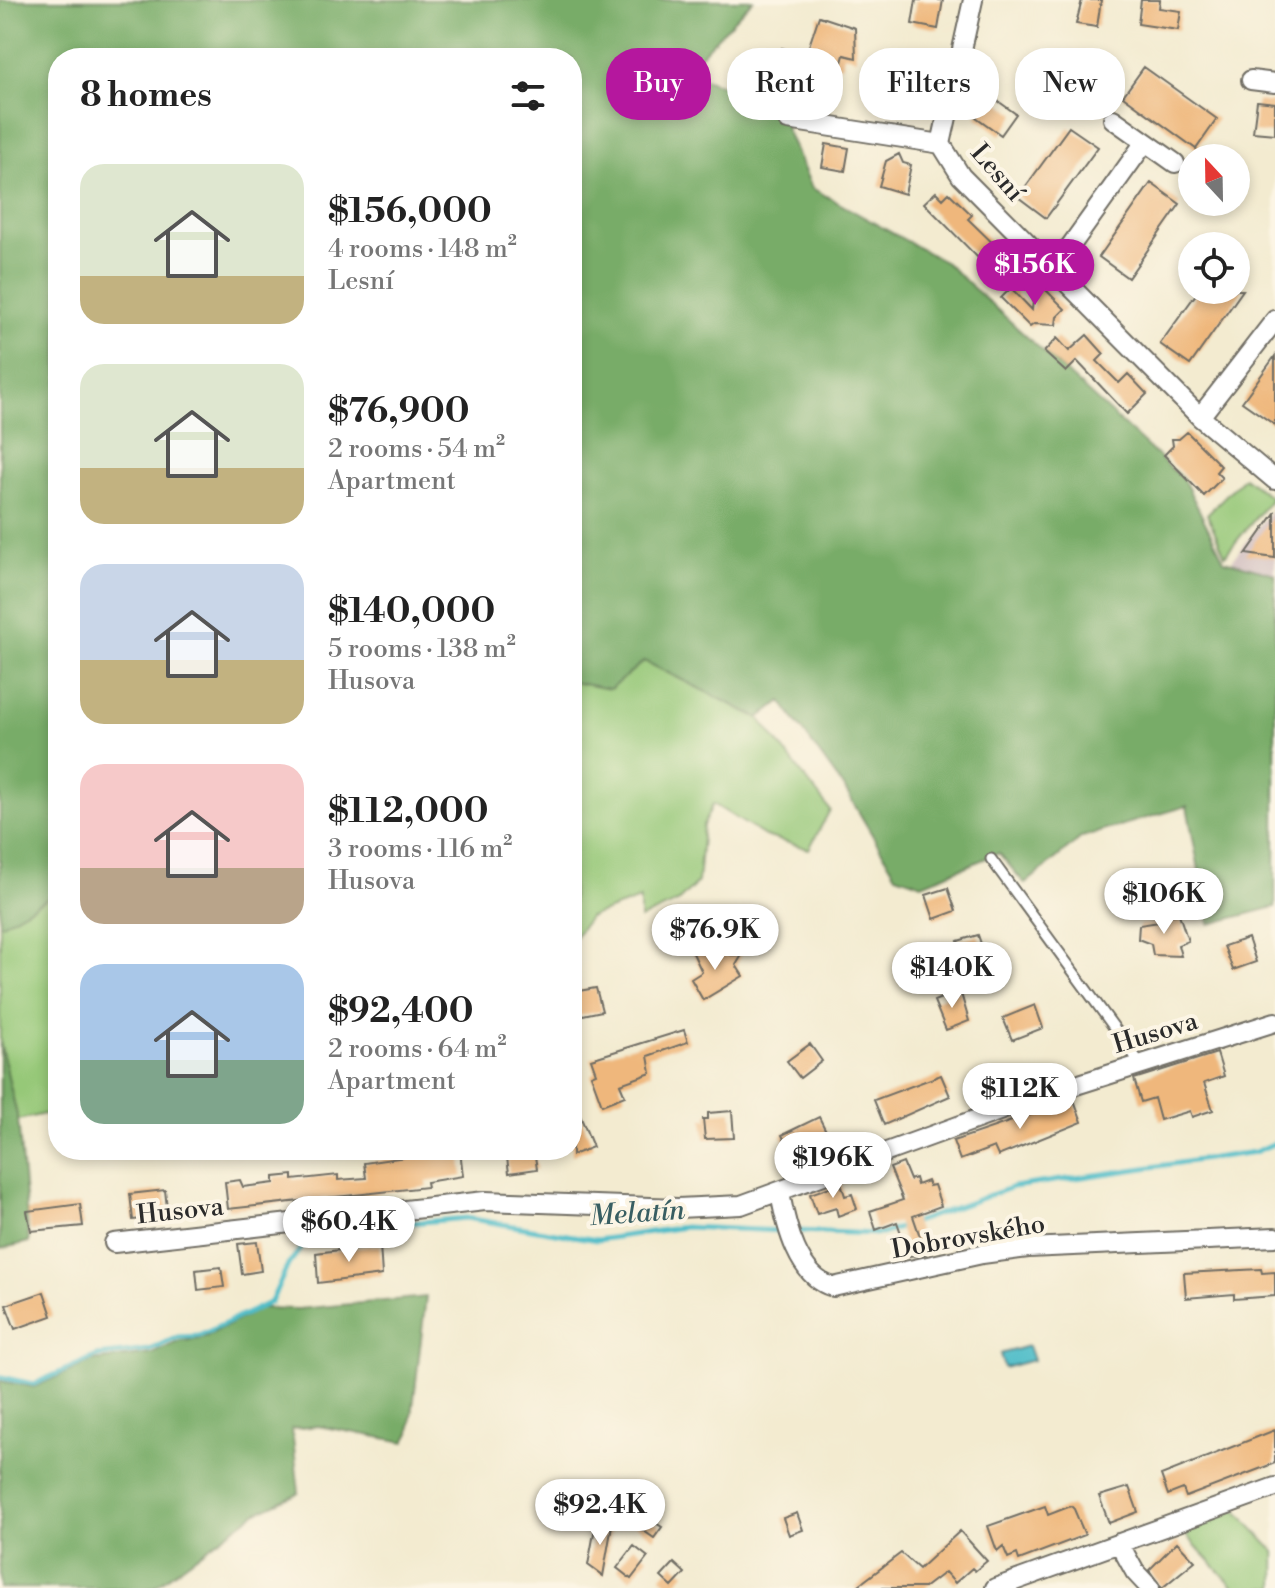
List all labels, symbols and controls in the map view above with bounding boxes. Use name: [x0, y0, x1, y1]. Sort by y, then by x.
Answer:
chip: Buy: [606, 48, 711, 120]
chip: Rent: [727, 48, 843, 120]
chip: Filters: [859, 48, 999, 120]
chip: New: [1015, 48, 1125, 120]
icon: filters: [506, 74, 550, 118]
text: 8 homes: [80, 75, 212, 117]
street label: Lesní: [964, 137, 1032, 209]
north arrow: [1178, 144, 1250, 216]
map controls: [1178, 144, 1250, 304]
text: $156,000: [328, 191, 492, 233]
icon: home: [144, 196, 240, 292]
button: locate: [1178, 232, 1250, 304]
text: 4 rooms · 148 m²: [328, 233, 517, 265]
pin: $156K: [979, 239, 1091, 307]
text: $156K: [994, 249, 1076, 281]
text: Lesní: [328, 265, 394, 297]
text: $76,900: [328, 391, 470, 433]
icon: home: [144, 396, 240, 492]
text: 2 rooms · 54 m²: [328, 433, 505, 465]
text: Apartment: [328, 465, 456, 497]
text: $140,000: [328, 591, 495, 633]
icon: home: [144, 596, 240, 692]
text: 5 rooms · 138 m²: [328, 633, 516, 665]
text: Husova: [328, 665, 415, 697]
text: $112,000: [328, 791, 488, 833]
icon: home: [144, 796, 240, 892]
text: 3 rooms · 116 m²: [328, 833, 512, 865]
text: Husova: [328, 865, 415, 897]
pin: $106K: [1108, 868, 1220, 936]
text: $106K: [1122, 878, 1206, 910]
pin: $76.9K: [650, 904, 780, 972]
text: $76.9K: [670, 914, 760, 946]
pin: $140K: [896, 942, 1008, 1010]
text: $140K: [910, 952, 994, 984]
text: $92,400: [328, 991, 474, 1033]
icon: home: [144, 996, 240, 1092]
street label: Husova: [1109, 1005, 1202, 1061]
text: 2 rooms · 64 m²: [328, 1033, 507, 1065]
pin: $112K: [964, 1063, 1076, 1131]
text: Apartment: [328, 1065, 456, 1097]
text: $112K: [980, 1073, 1060, 1105]
pin: $196K: [777, 1132, 889, 1200]
text: $196K: [792, 1142, 874, 1174]
street label: Husova: [135, 1190, 226, 1231]
water label: Melatín: [588, 1193, 686, 1234]
pin: $60.4K: [284, 1196, 414, 1264]
text: $60.4K: [301, 1206, 397, 1238]
street label: Dobrovského: [889, 1208, 1048, 1266]
pin: $92.4K: [535, 1479, 665, 1547]
text: $92.4K: [553, 1489, 647, 1521]

